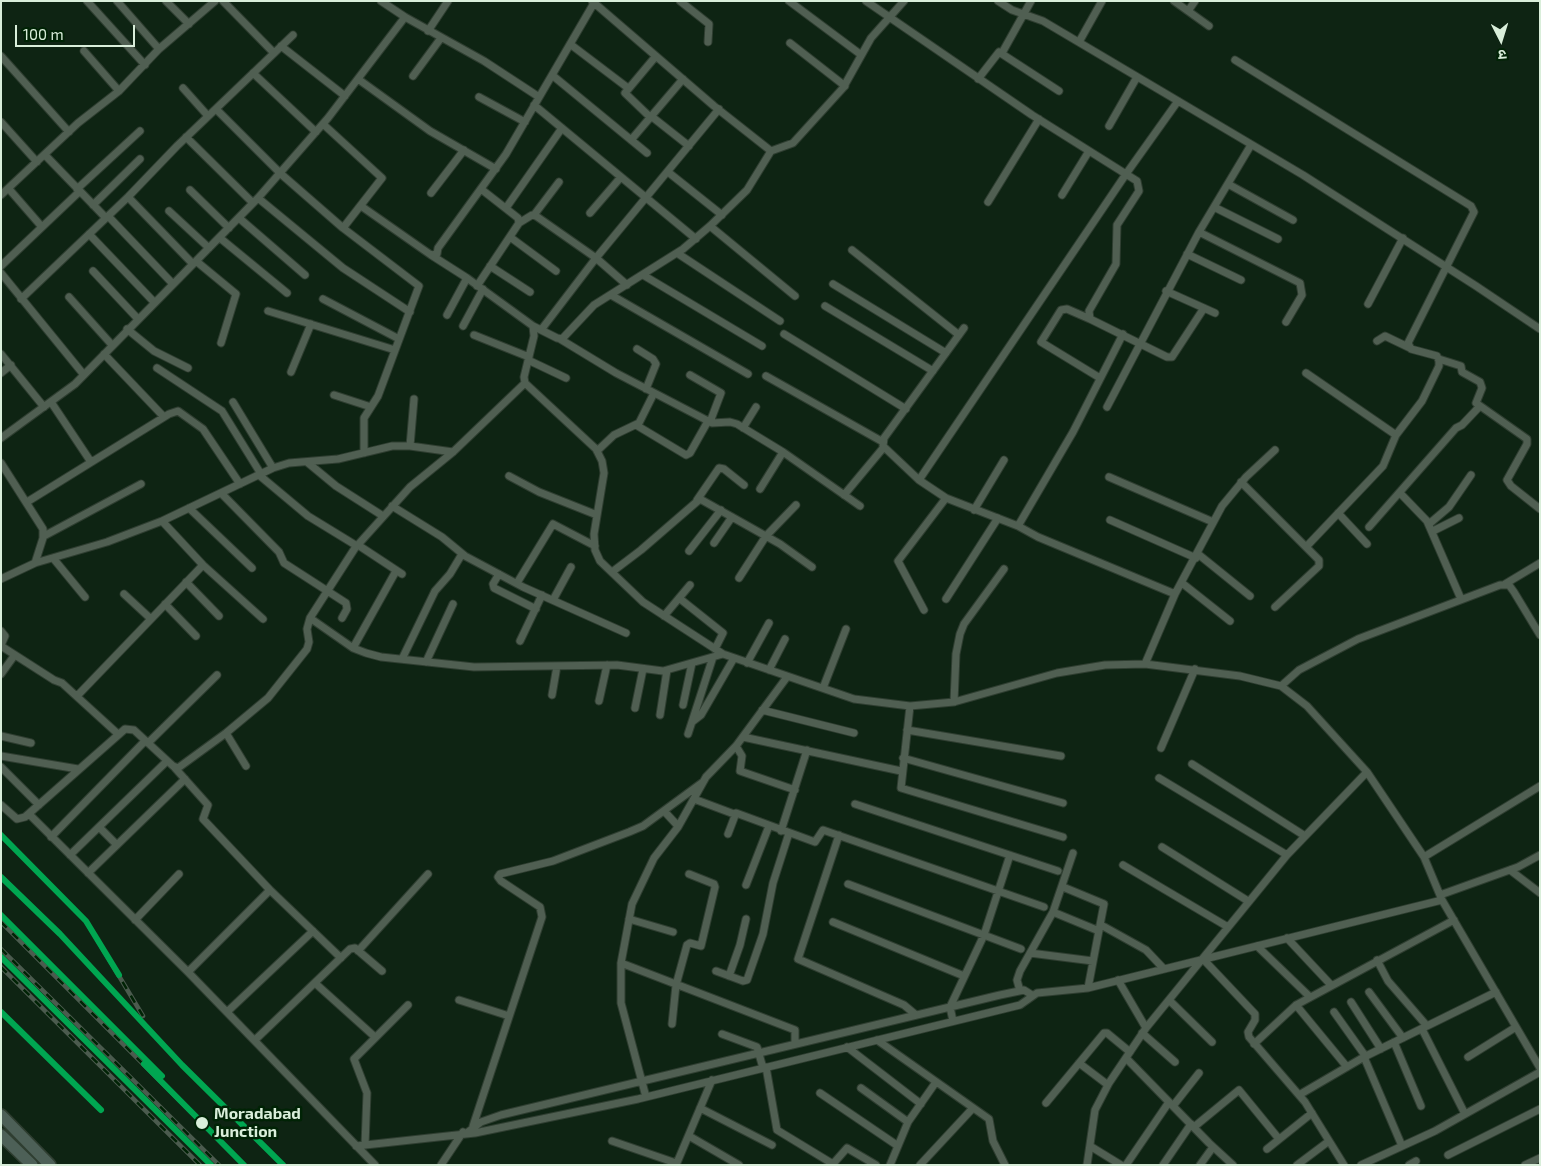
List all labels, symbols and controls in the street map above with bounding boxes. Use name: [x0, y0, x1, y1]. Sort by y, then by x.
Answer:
scale bar: [18, 15, 138, 47]
north arrow: [1476, 15, 1526, 65]
text: 100 m: [23, 25, 64, 43]
text: उ: [1498, 47, 1507, 64]
place label: Moradabad Junction: [214, 1104, 301, 1142]
marker: Moradabad Junction: [194, 1115, 210, 1131]

